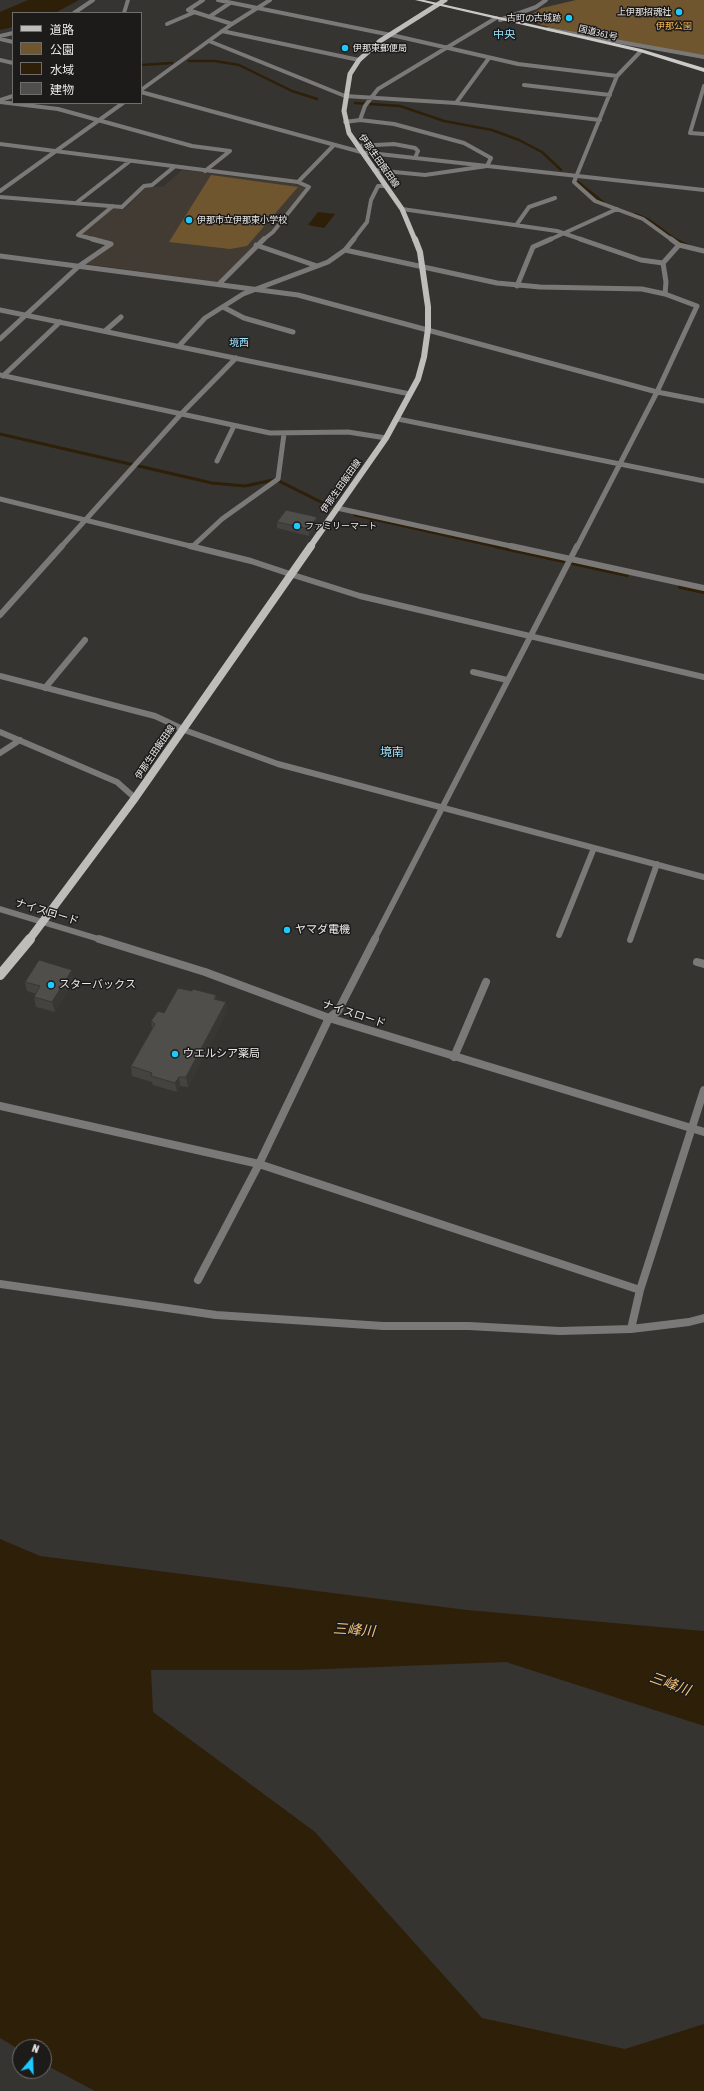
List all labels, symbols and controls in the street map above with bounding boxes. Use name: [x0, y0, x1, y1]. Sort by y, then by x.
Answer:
place label: 上伊那招魂社: [617, 7, 671, 17]
marker: 上伊那招魂社: [674, 7, 684, 17]
legend: [12, 12, 142, 104]
place label: 古町の古城跡: [507, 13, 561, 23]
marker: 古町の古城跡: [564, 13, 574, 23]
park label: 伊那公園: [656, 21, 692, 31]
text: 道路: [50, 23, 74, 37]
street label: 国道361号: [577, 23, 619, 43]
district label: 中央: [493, 28, 515, 42]
text: 公園: [50, 43, 74, 57]
marker: 伊那東郵便局: [340, 43, 350, 53]
place label: 伊那東郵便局: [353, 43, 407, 53]
text: 水域: [50, 63, 74, 77]
text: 建物: [50, 83, 74, 97]
street label: 伊那生田飯田線: [357, 132, 401, 190]
marker: 伊那市立伊那東小学校: [184, 215, 194, 225]
place label: 伊那市立伊那東小学校: [197, 215, 287, 225]
district label: 境西: [229, 337, 249, 349]
street label: 伊那生田飯田線: [319, 457, 363, 515]
marker: ファミリーマート: [292, 521, 302, 531]
place label: ファミリーマート: [305, 521, 377, 531]
street label: 伊那生田飯田線: [133, 723, 177, 781]
district label: 境南: [380, 745, 404, 759]
street label: ナイスロード: [14, 896, 80, 928]
place label: ヤマダ電機: [295, 923, 350, 937]
marker: ヤマダ電機: [282, 925, 292, 935]
place label: スターバックス: [59, 978, 136, 992]
marker: スターバックス: [46, 980, 56, 990]
street label: ナイスロード: [321, 998, 387, 1030]
place label: ウエルシア薬局: [183, 1047, 260, 1061]
marker: ウエルシア薬局: [170, 1049, 180, 1059]
water label: 三峰川: [332, 1620, 376, 1640]
water label: 三峰川: [647, 1669, 693, 1699]
north arrow: [12, 2039, 52, 2079]
text: N: [31, 2042, 41, 2055]

